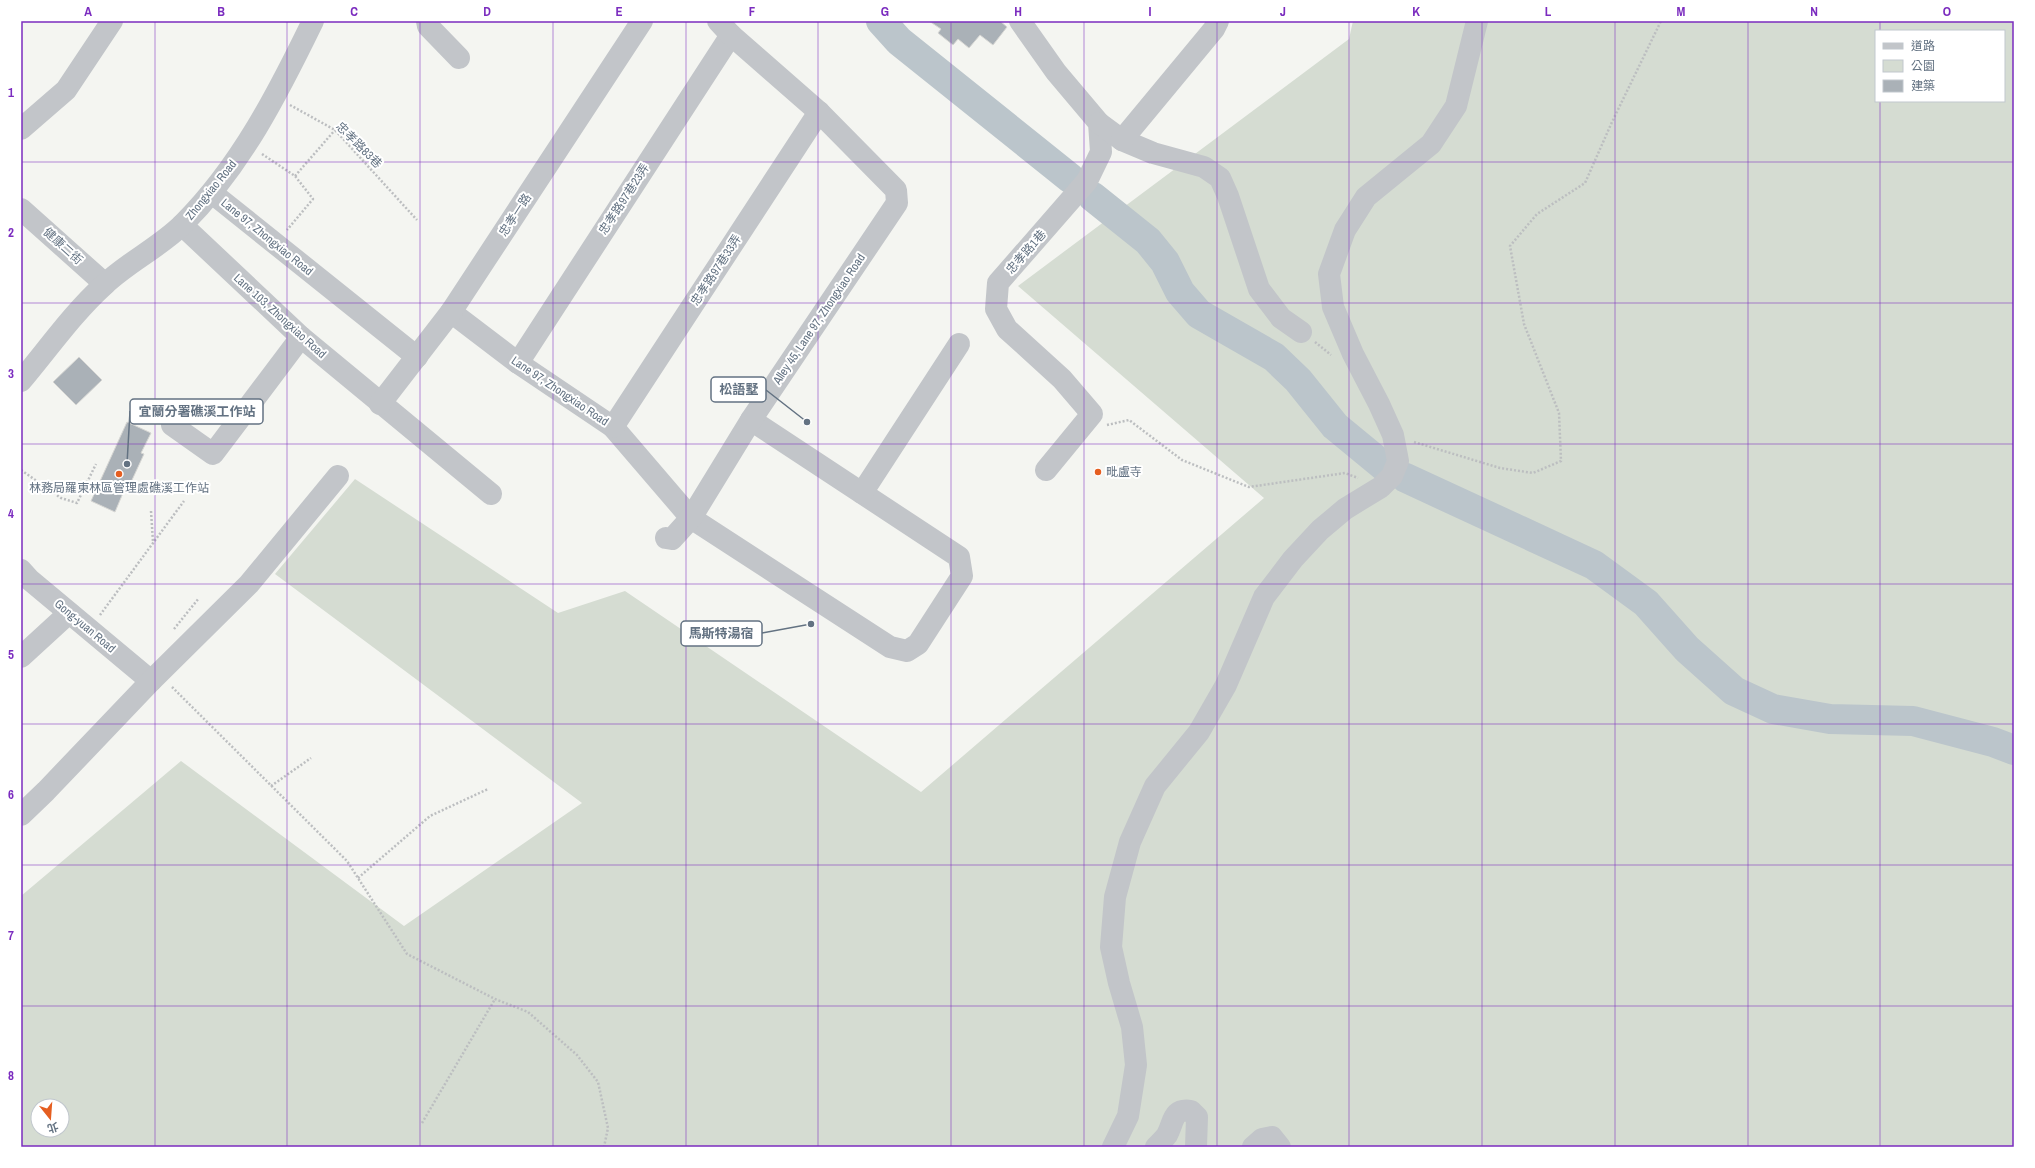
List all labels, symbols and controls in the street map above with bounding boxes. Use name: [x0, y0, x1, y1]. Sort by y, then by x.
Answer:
text: A: [84, 3, 92, 20]
text: B: [217, 3, 225, 20]
text: C: [350, 3, 358, 20]
text: D: [483, 3, 491, 20]
text: E: [615, 3, 623, 20]
text: F: [749, 3, 756, 20]
text: G: [881, 3, 889, 20]
text: H: [1014, 3, 1022, 20]
text: I: [1149, 3, 1152, 20]
text: J: [1280, 3, 1286, 20]
text: K: [1412, 3, 1420, 20]
text: L: [1545, 3, 1552, 20]
text: M: [1677, 3, 1686, 20]
text: N: [1810, 3, 1818, 20]
text: O: [1943, 3, 1951, 20]
legend: [1875, 30, 2005, 102]
text: 道路: [1911, 38, 1935, 54]
text: 公園: [1911, 58, 1935, 74]
text: 建築: [1911, 78, 1935, 94]
text: 1: [8, 84, 14, 101]
street label: 忠孝路83巷: [333, 119, 385, 171]
street label: Zhongxiao Road: [182, 157, 240, 223]
street label: 忠孝路97巷23弄: [595, 160, 653, 238]
street label: 忠孝一路: [495, 191, 535, 239]
street label: Lane 97, Zhongxiao Road: [218, 195, 316, 279]
text: 2: [8, 224, 14, 241]
street label: 健康二街: [40, 224, 86, 268]
street label: 忠孝路1巷: [1002, 227, 1050, 277]
street label: 忠孝路97巷33弄: [687, 231, 745, 309]
street label: Alley 45, Lane 97, Zhongxiao Road: [769, 251, 869, 388]
street label: Lane 103, Zhongxiao Road: [230, 270, 330, 362]
street label: Lane 97, Zhongxiao Road: [508, 353, 612, 429]
text: 3: [8, 365, 14, 382]
callout: 松語墅: [711, 377, 766, 402]
text: 松語墅: [719, 381, 759, 398]
callout: 宜蘭分署礁溪工作站: [130, 399, 263, 424]
text: 宜蘭分署礁溪工作站: [138, 403, 256, 420]
place label: 毗盧寺: [1106, 464, 1142, 480]
marker: 毗盧寺: [1093, 467, 1103, 477]
marker: 林務局羅東林區管理處礁溪工作站: [114, 469, 124, 479]
place label: 林務局羅東林區管理處礁溪工作站: [29, 480, 209, 496]
text: 4: [8, 505, 14, 522]
street label: Gong-yuan Road: [51, 596, 119, 656]
callout: 馬斯特湯宿: [681, 621, 762, 646]
text: 馬斯特湯宿: [688, 625, 754, 642]
text: 5: [8, 646, 14, 663]
text: 6: [8, 786, 14, 803]
text: 7: [8, 927, 14, 944]
text: 8: [8, 1067, 14, 1084]
north arrow: [30, 1098, 70, 1138]
text: 北: [46, 1119, 60, 1136]

